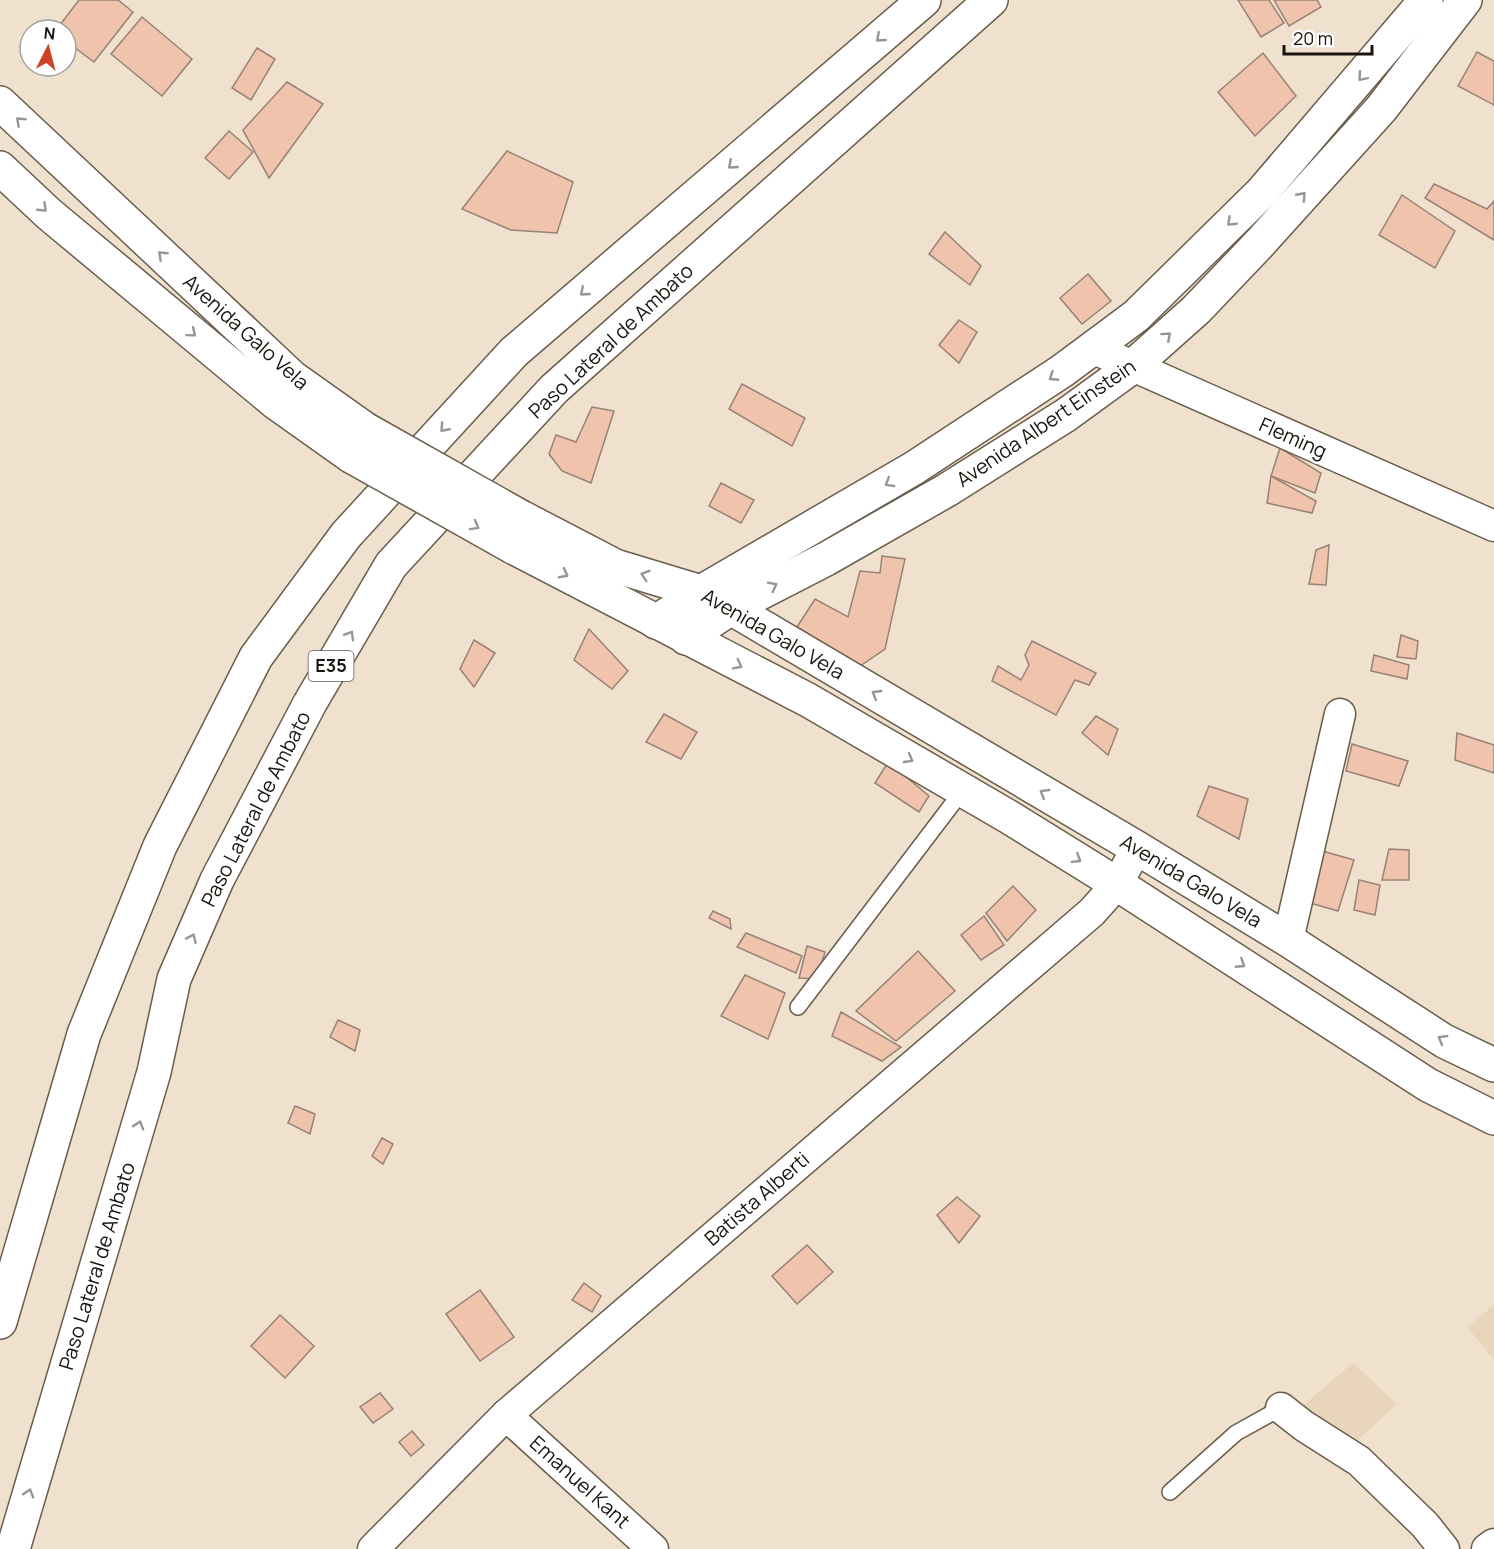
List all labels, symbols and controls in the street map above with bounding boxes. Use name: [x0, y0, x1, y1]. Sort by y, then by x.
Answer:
north arrow: [18, 18, 78, 78]
scale bar: [1284, 18, 1372, 56]
text: N: [43, 22, 56, 45]
text: 20 m: [1293, 26, 1333, 50]
one-way arrow: [876, 31, 887, 42]
one-way arrow: [1358, 70, 1369, 81]
one-way arrow: [16, 117, 26, 128]
one-way arrow: [728, 158, 739, 169]
one-way arrow: [1295, 192, 1306, 203]
one-way arrow: [35, 201, 46, 212]
one-way arrow: [1228, 215, 1238, 226]
one-way arrow: [158, 251, 168, 262]
street label: Paso Lateral de Ambato: [523, 257, 699, 424]
street label: Avenida Galo Vela: [178, 268, 315, 395]
one-way arrow: [580, 285, 591, 296]
one-way arrow: [186, 326, 197, 337]
one-way arrow: [1160, 332, 1171, 343]
street label: Avenida Albert Einstein: [951, 352, 1141, 493]
one-way arrow: [1049, 369, 1059, 381]
street label: Fleming: [1255, 411, 1331, 464]
one-way arrow: [440, 421, 451, 432]
one-way arrow: [885, 475, 895, 487]
one-way arrow: [469, 519, 479, 530]
one-way arrow: [558, 567, 569, 579]
one-way arrow: [640, 570, 651, 582]
street label: Avenida Galo Vela: [697, 582, 850, 685]
one-way arrow: [766, 582, 777, 594]
one-way arrow: [343, 631, 354, 641]
road number: E35: [308, 651, 354, 681]
one-way arrow: [732, 657, 743, 669]
one-way arrow: [872, 689, 882, 701]
street label: Paso Lateral de Ambato: [195, 706, 317, 911]
one-way arrow: [903, 752, 913, 763]
one-way arrow: [1040, 789, 1050, 800]
street label: Avenida Galo Vela: [1115, 828, 1267, 933]
one-way arrow: [1070, 851, 1081, 862]
one-way arrow: [185, 933, 197, 944]
one-way arrow: [1234, 957, 1245, 968]
one-way arrow: [1438, 1035, 1448, 1046]
one-way arrow: [132, 1120, 144, 1131]
street label: Batista Alberti: [699, 1146, 815, 1252]
street label: Paso Lateral de Ambato: [52, 1159, 141, 1373]
street label: Emanuel Kant: [524, 1429, 636, 1534]
one-way arrow: [22, 1488, 34, 1499]

